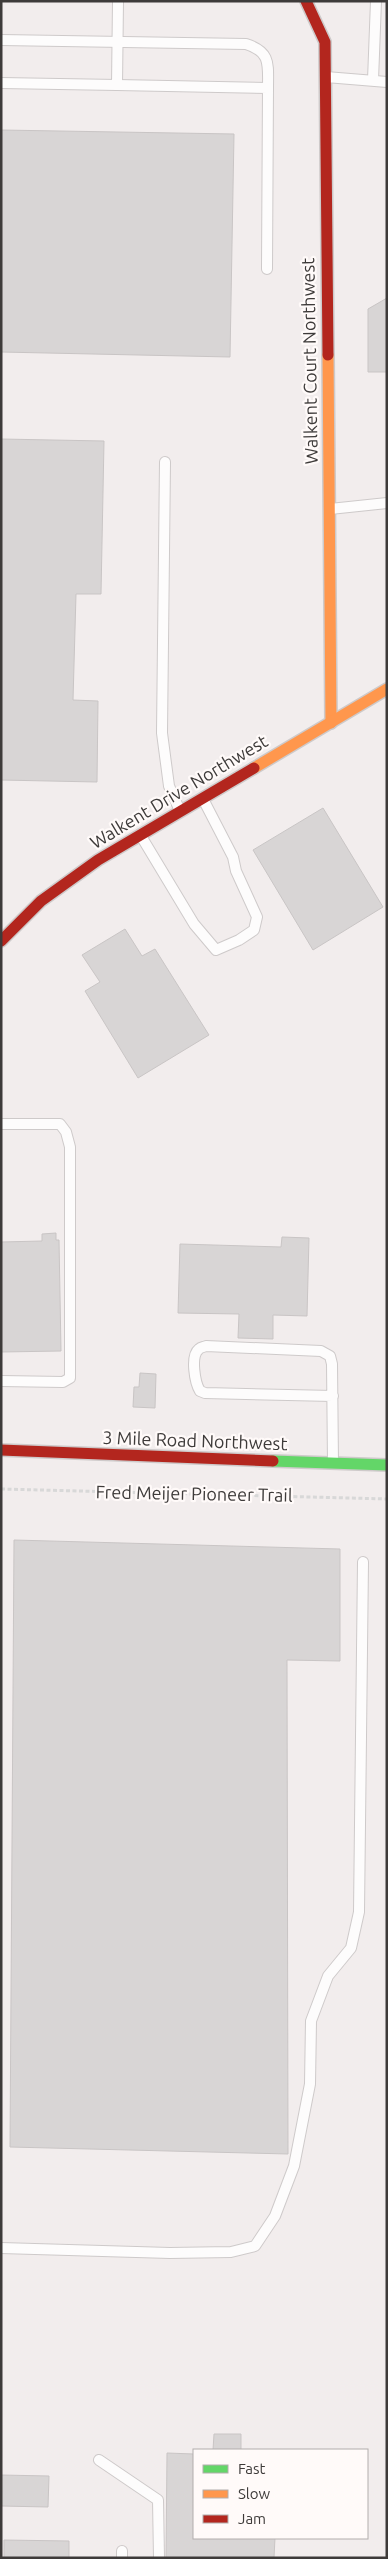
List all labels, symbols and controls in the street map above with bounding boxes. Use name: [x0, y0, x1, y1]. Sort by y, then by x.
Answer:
street label: Walkent Court Northwest: [297, 258, 321, 464]
street label: Walkent Drive Northwest: [86, 730, 271, 852]
street label: 3 Mile Road Northwest: [102, 1427, 288, 1453]
street label: Fred Meijer Pioneer Trail: [95, 1481, 293, 1505]
legend: [193, 2449, 368, 2539]
text: Fast: [238, 2460, 266, 2477]
text: Slow: [238, 2485, 271, 2502]
text: Jam: [238, 2510, 266, 2527]

